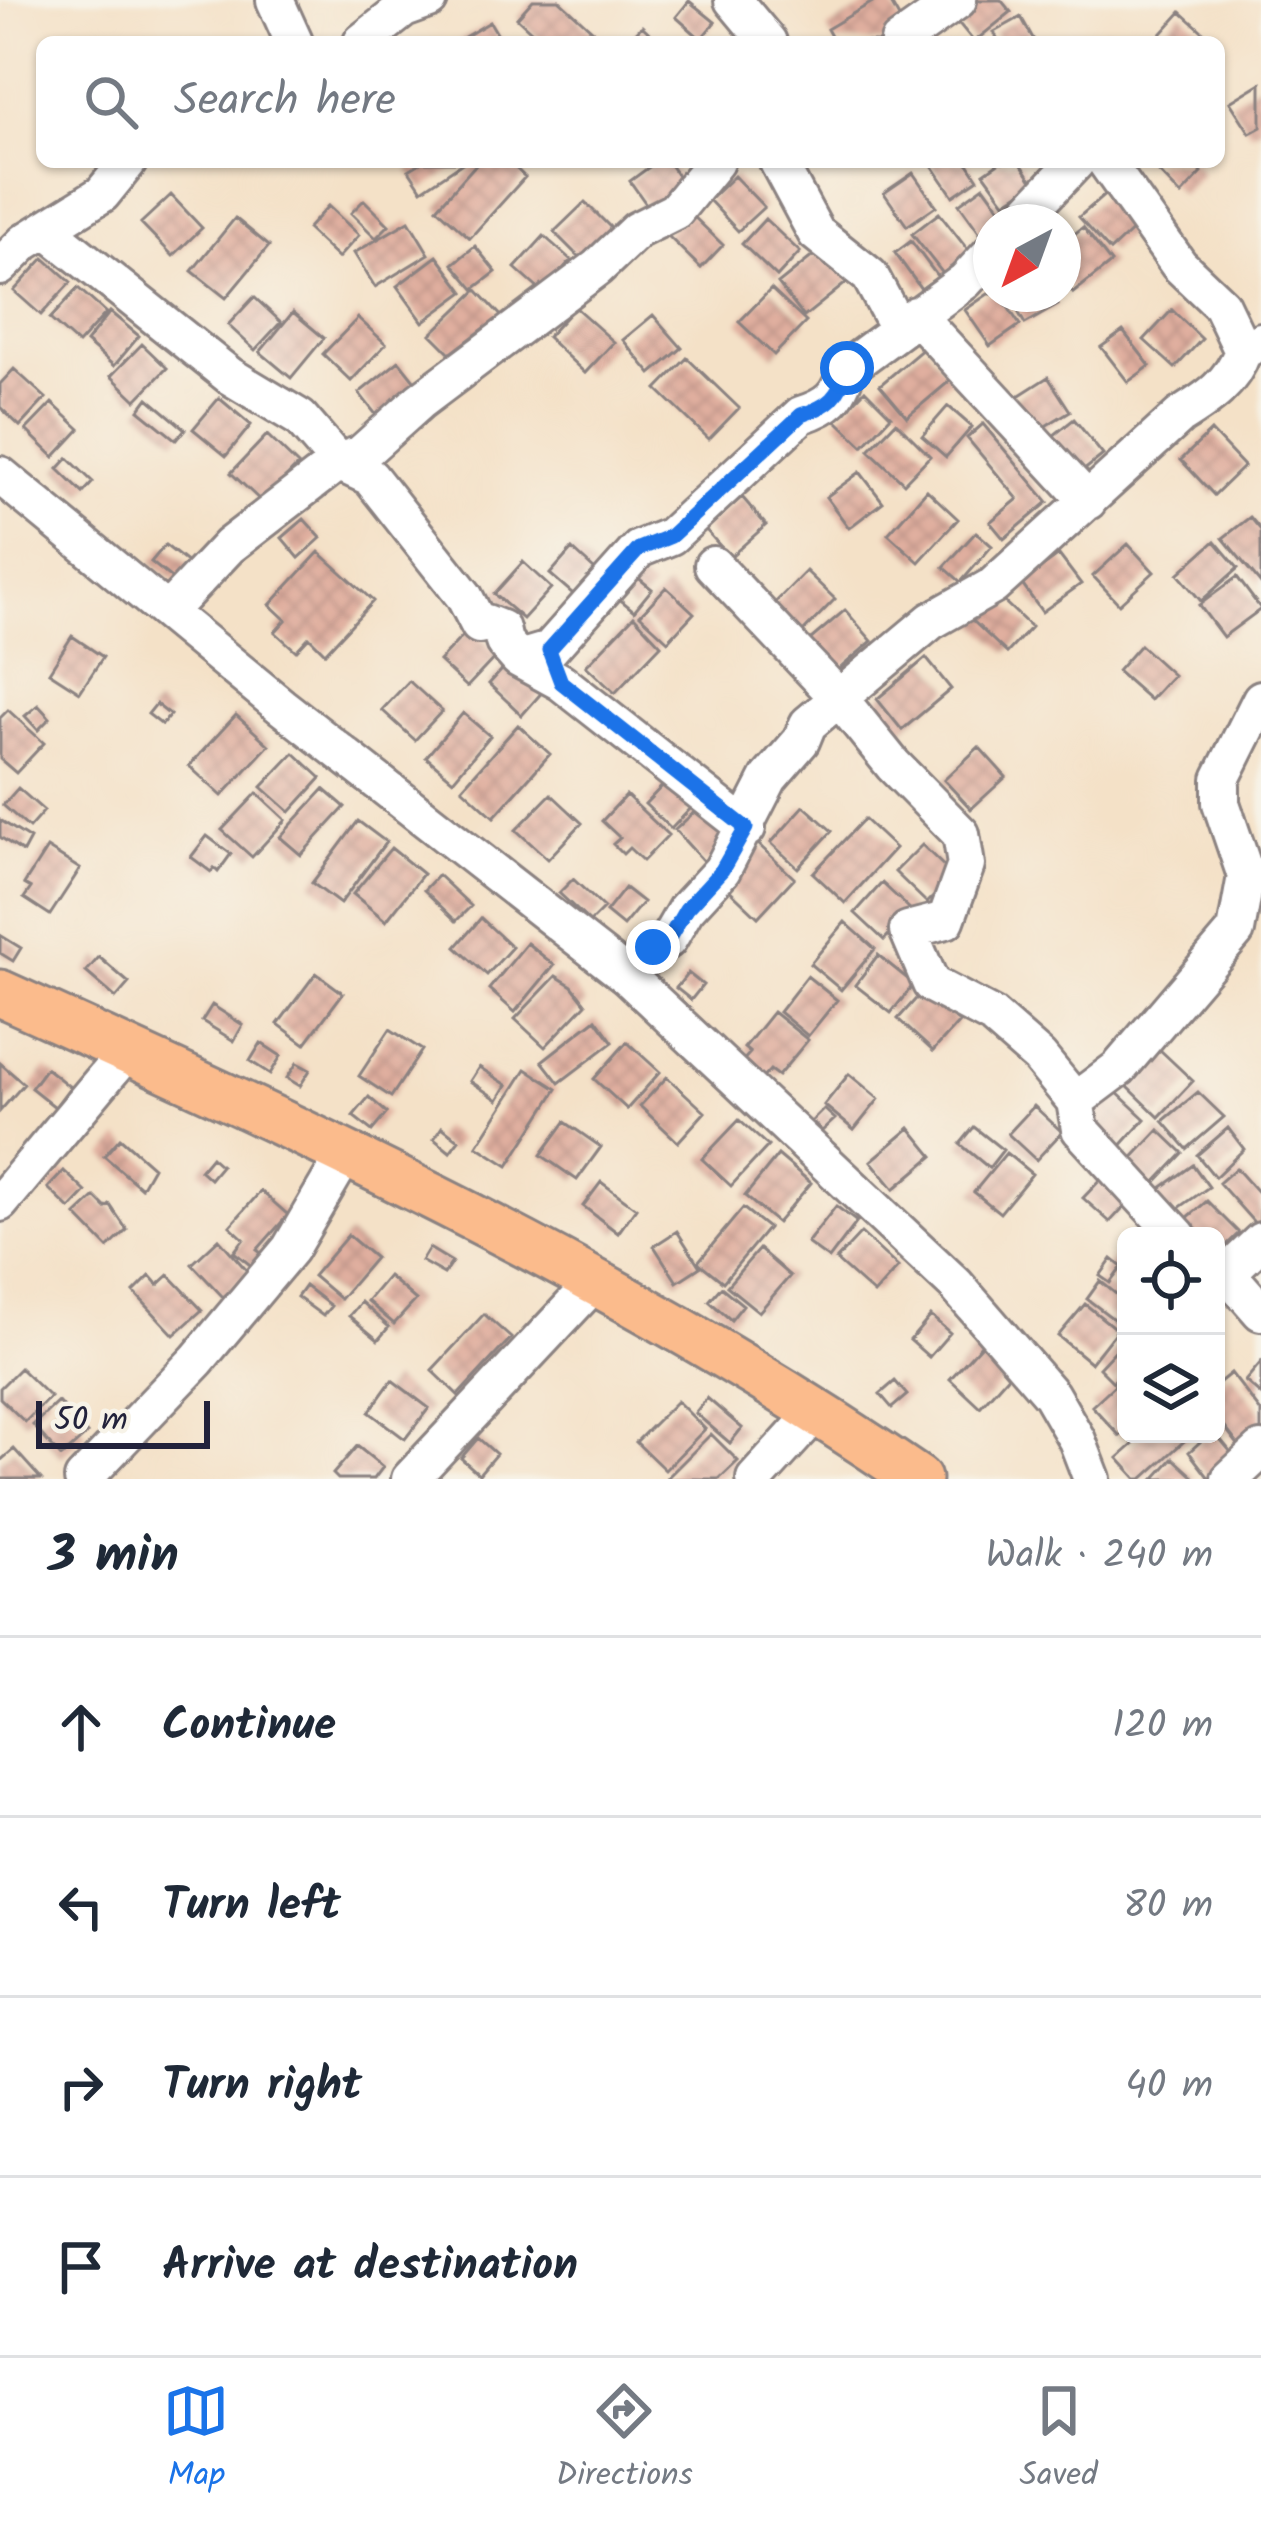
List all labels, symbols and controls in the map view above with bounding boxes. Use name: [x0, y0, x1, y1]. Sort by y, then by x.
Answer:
search box: [36, 36, 1225, 168]
text: Search here: [174, 66, 396, 138]
icon: search: [78, 69, 144, 135]
north arrow: [973, 204, 1081, 312]
route start: [820, 341, 874, 395]
route end: [626, 920, 680, 974]
map controls: [1117, 1227, 1225, 1443]
button: locate: [1117, 1227, 1225, 1335]
button: layers: [1117, 1335, 1225, 1443]
scale bar: [36, 1395, 210, 1448]
text: 50 m: [54, 1395, 128, 1448]
text: 3 min: [48, 1517, 179, 1598]
text: Walk · 240 m: [986, 1526, 1213, 1588]
text: Continue: [162, 1691, 336, 1763]
icon: ahead: [48, 1694, 114, 1760]
text: 120 m: [1112, 1696, 1213, 1758]
text: Turn left: [162, 1871, 341, 1943]
icon: left: [48, 1874, 114, 1940]
text: 80 m: [1123, 1876, 1213, 1938]
text: Turn right: [162, 2051, 362, 2123]
icon: right: [48, 2054, 114, 2120]
text: 40 m: [1125, 2056, 1213, 2118]
text: Arrive at destination: [162, 2231, 578, 2303]
icon: arrive: [48, 2234, 114, 2300]
tab: Map: [163, 2378, 229, 2503]
tab: Directions: [556, 2378, 693, 2503]
tab: Saved: [1019, 2378, 1098, 2503]

